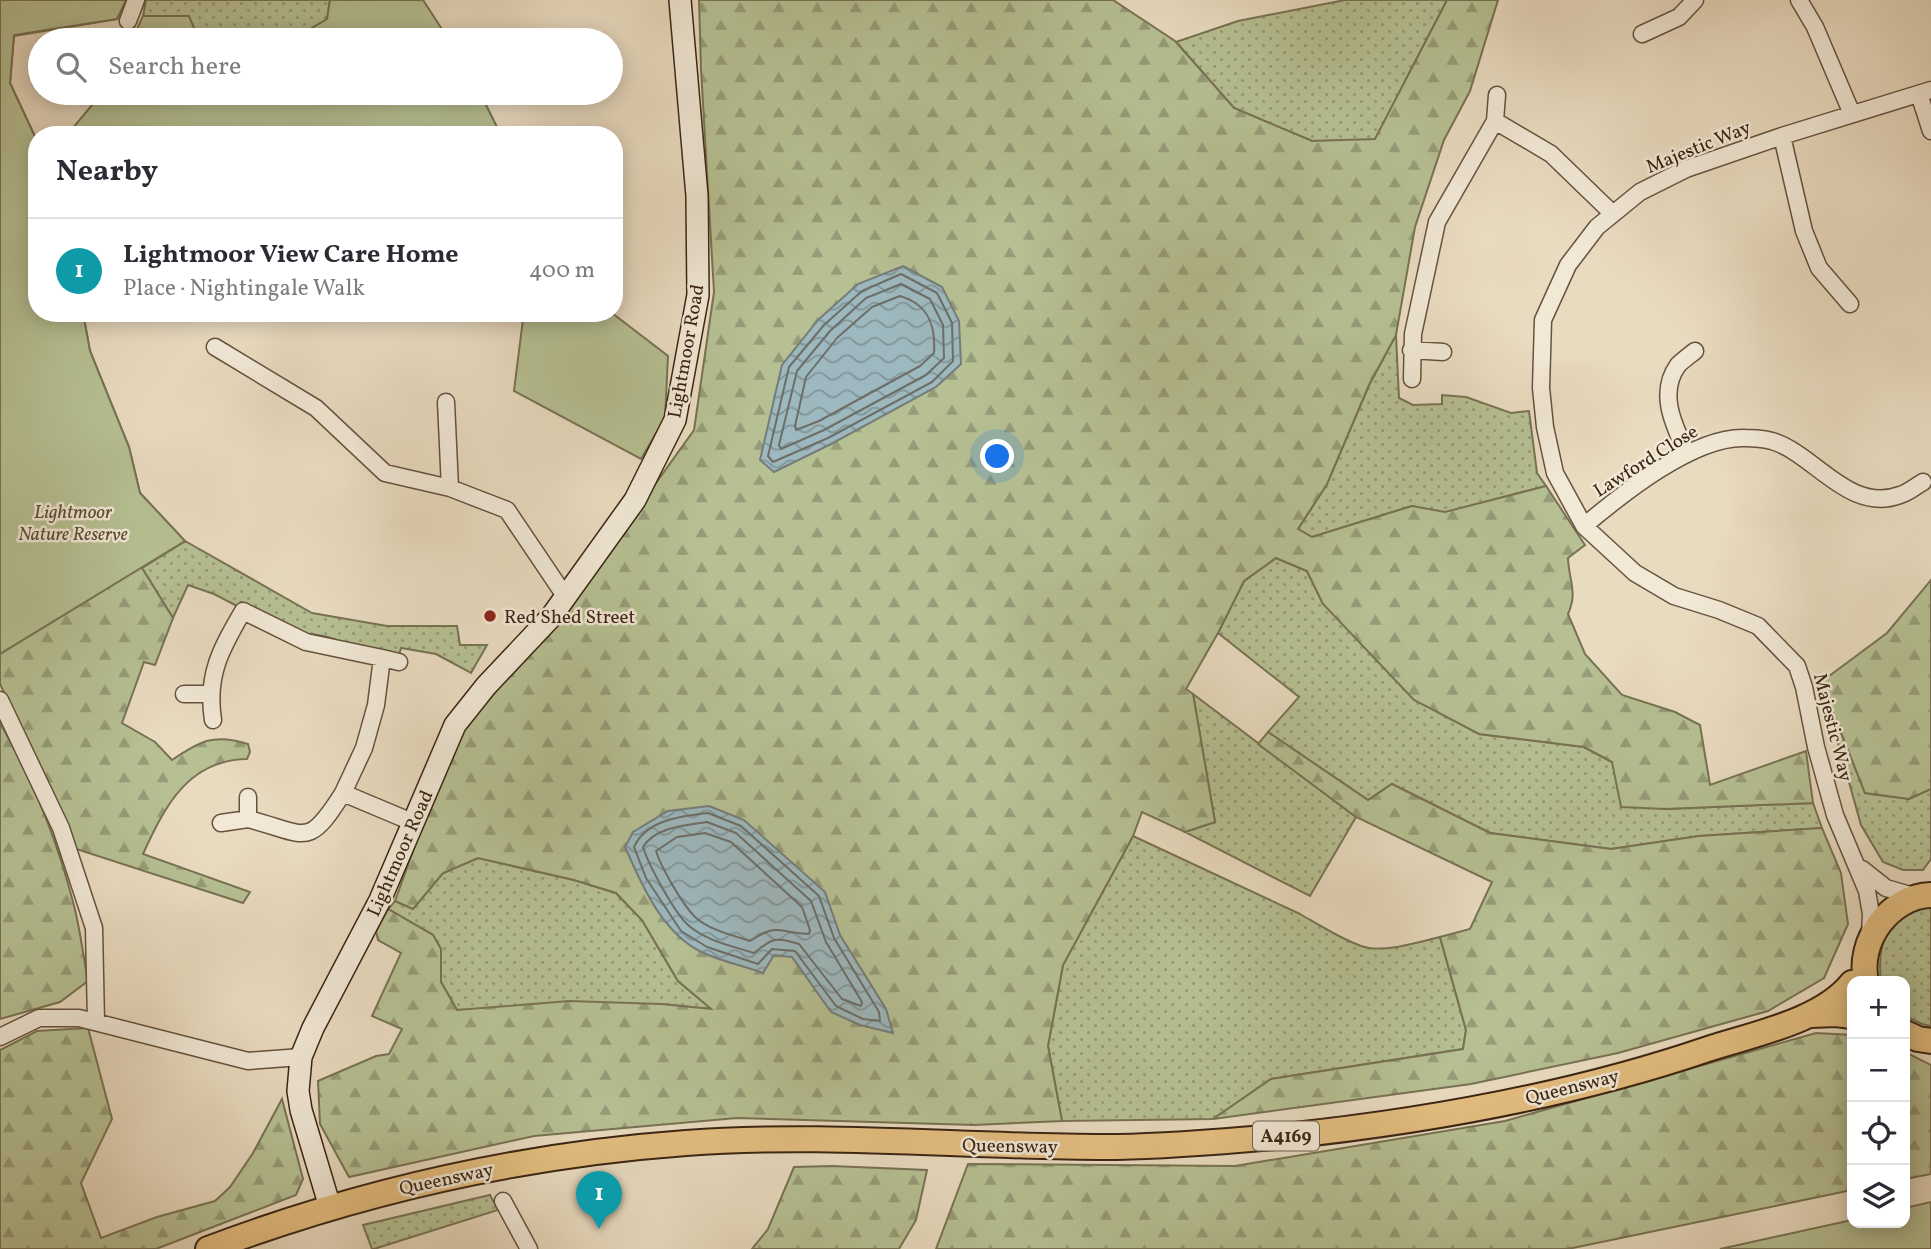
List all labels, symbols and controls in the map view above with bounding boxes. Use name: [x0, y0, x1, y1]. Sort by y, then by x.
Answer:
search box: [28, 28, 623, 105]
icon: search: [52, 48, 90, 86]
text: Search here: [108, 49, 241, 85]
street label: Majestic Way: [1643, 115, 1755, 181]
text: Nearby: [56, 151, 158, 193]
text: Lightmoor View Care Home: [123, 237, 459, 273]
text: 1: [74, 255, 84, 287]
text: 400 m: [529, 255, 595, 287]
text: Place · Nightingale Walk: [123, 273, 365, 305]
street label: Lightmoor Road: [662, 282, 712, 420]
street label: Lawford Close: [1589, 419, 1703, 504]
your location: [980, 439, 1014, 473]
park label: Lightmoor Nature Reserve: [18, 500, 128, 548]
place label: Red Shed Street: [504, 605, 636, 631]
marker: Red Shed Street: [482, 608, 498, 624]
street label: Majestic Way: [1806, 671, 1858, 784]
street label: Lightmoor Road: [361, 787, 440, 921]
map controls: [1847, 976, 1910, 1228]
button: +: [1847, 976, 1910, 1039]
button: −: [1847, 1039, 1910, 1102]
street label: Queensway: [1523, 1064, 1622, 1112]
button: locate: [1847, 1102, 1910, 1165]
road number: A4169: [1253, 1121, 1319, 1150]
street label: Queensway: [962, 1133, 1058, 1161]
street label: Queensway: [397, 1157, 496, 1203]
button: layers: [1847, 1165, 1910, 1228]
pin: 1: [576, 1171, 622, 1229]

